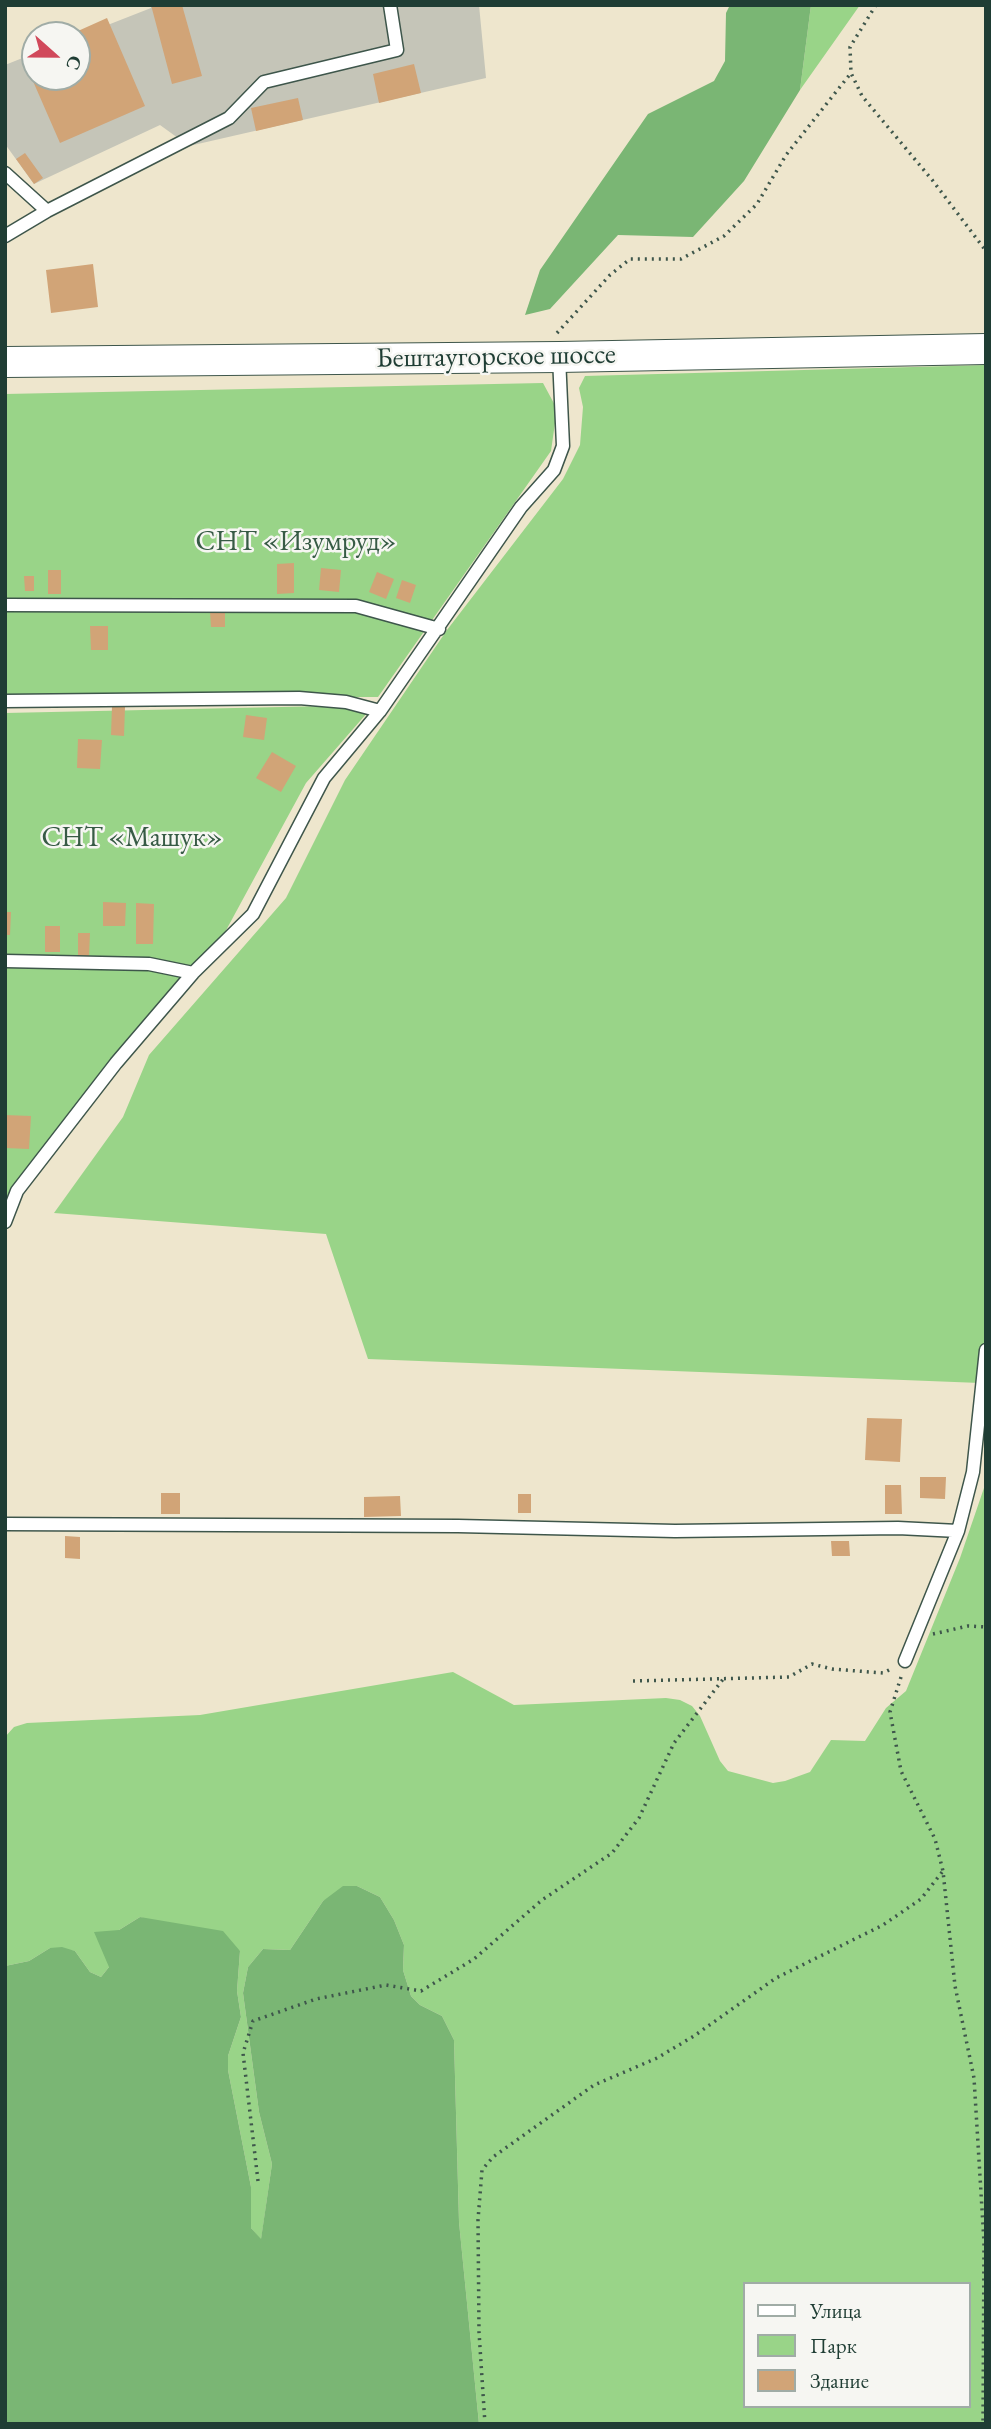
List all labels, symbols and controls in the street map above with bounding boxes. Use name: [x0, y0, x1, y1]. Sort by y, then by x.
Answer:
north arrow: [21, 21, 91, 91]
text: С: [60, 52, 88, 74]
street label: Бештаугорское шоссе: [376, 338, 616, 376]
park label: СНТ «Изумруд»: [196, 525, 396, 559]
park label: СНТ «Машук»: [41, 821, 223, 855]
legend: [743, 2282, 970, 2408]
text: Улица: [810, 2297, 862, 2324]
text: Парк: [810, 2332, 857, 2359]
text: Здание: [810, 2367, 869, 2394]

